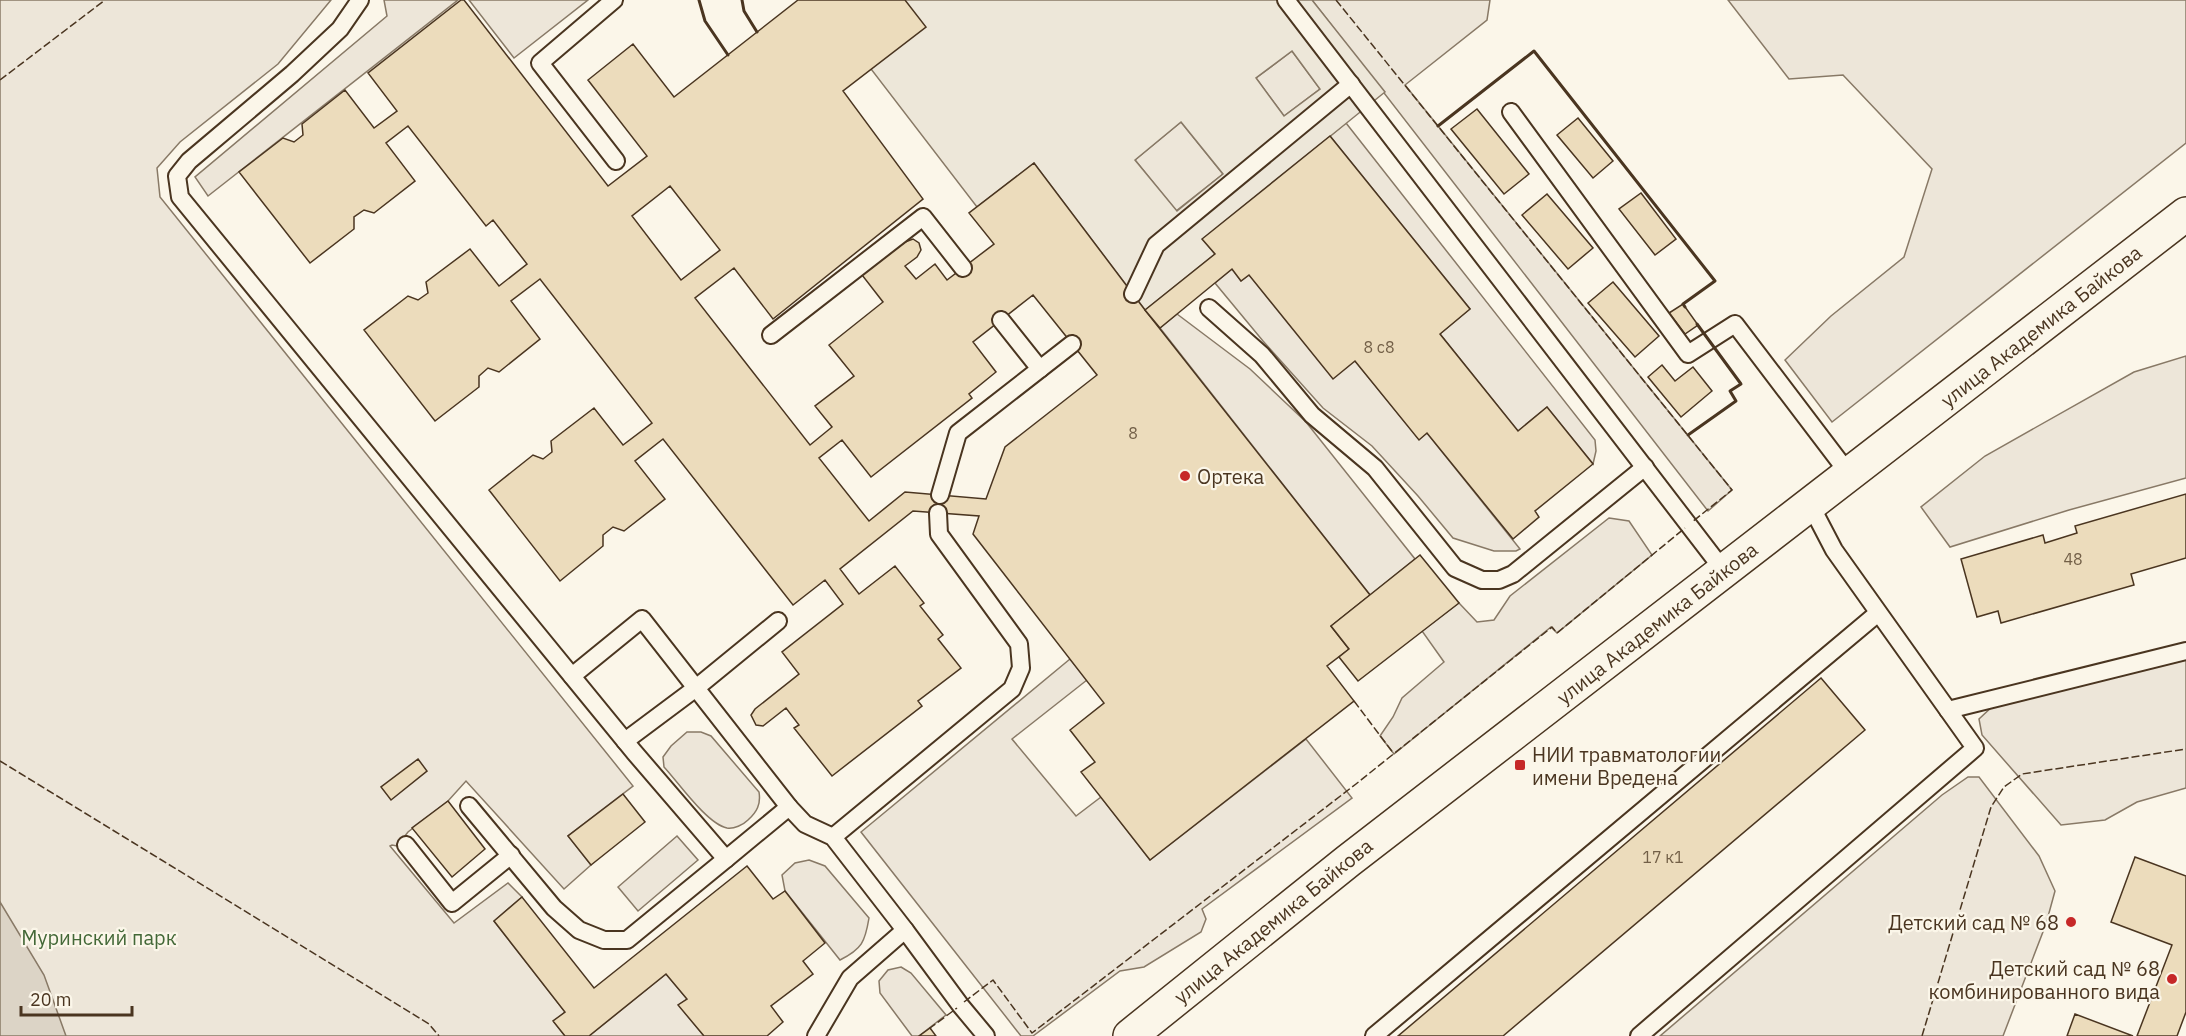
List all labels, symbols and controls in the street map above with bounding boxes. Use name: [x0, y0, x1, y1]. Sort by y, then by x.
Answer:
street label: улица Академика Байкова: [1935, 239, 2147, 413]
house number: 8 с8: [1363, 337, 1395, 357]
house number: 8: [1128, 423, 1138, 443]
place label: Ортека: [1197, 463, 1264, 490]
marker: Ортека: [1178, 469, 1192, 483]
street label: улица Академика Байкова: [1551, 536, 1763, 710]
house number: 48: [2063, 549, 2083, 569]
place label: НИИ травматологии имени Вредена: [1532, 741, 1721, 791]
marker: НИИ травматологии имени Вредена: [1513, 758, 1527, 772]
street label: улица Академика Байкова: [1168, 832, 1378, 1010]
house number: 17 к1: [1642, 847, 1684, 867]
place label: Детский сад № 68: [1888, 909, 2059, 936]
marker: Детский сад № 68: [2064, 915, 2078, 929]
park label: Муринский парк: [21, 924, 177, 951]
place label: Детский сад № 68 комбинированного вида: [1929, 955, 2160, 1005]
marker: Детский сад № 68 комбинированного вида: [2165, 972, 2179, 986]
scale bar: [21, 979, 132, 1017]
text: 20 m: [30, 988, 72, 1011]

